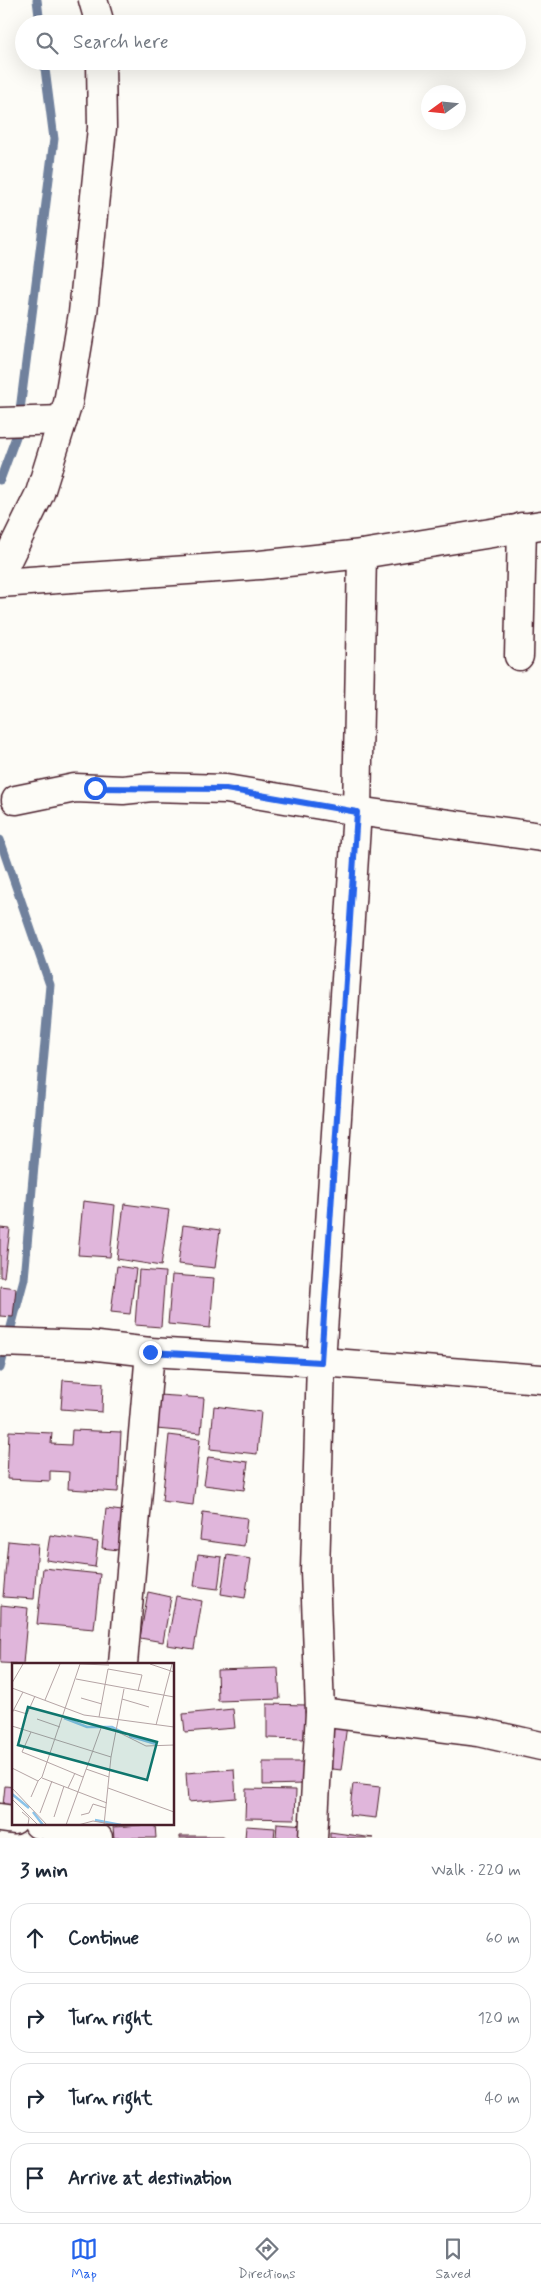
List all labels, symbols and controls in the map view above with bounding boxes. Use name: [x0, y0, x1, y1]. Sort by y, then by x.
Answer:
search box: [15, 15, 526, 70]
icon: search: [33, 29, 61, 57]
text: Search here: [73, 30, 169, 55]
north arrow: [421, 85, 466, 130]
route start: [84, 777, 107, 800]
route end: [139, 1341, 162, 1364]
inset map: [12, 1663, 175, 1826]
text: 3 min: [20, 1857, 68, 1885]
text: Walk · 220 m: [431, 1860, 521, 1881]
icon: ahead: [21, 1924, 49, 1952]
text: Continue: [68, 1926, 139, 1951]
text: 60 m: [486, 1928, 520, 1949]
icon: right: [21, 2004, 49, 2032]
text: Turn right: [68, 2006, 152, 2031]
text: 120 m: [478, 2008, 520, 2029]
icon: right: [21, 2084, 49, 2112]
text: Turn right: [68, 2086, 152, 2111]
text: 40 m: [484, 2088, 520, 2109]
icon: arrive: [21, 2164, 49, 2192]
text: Arrive at destination: [68, 2166, 232, 2191]
tab: Map: [70, 2235, 98, 2283]
tab: Directions: [238, 2235, 296, 2283]
tab: Saved: [436, 2235, 471, 2283]

